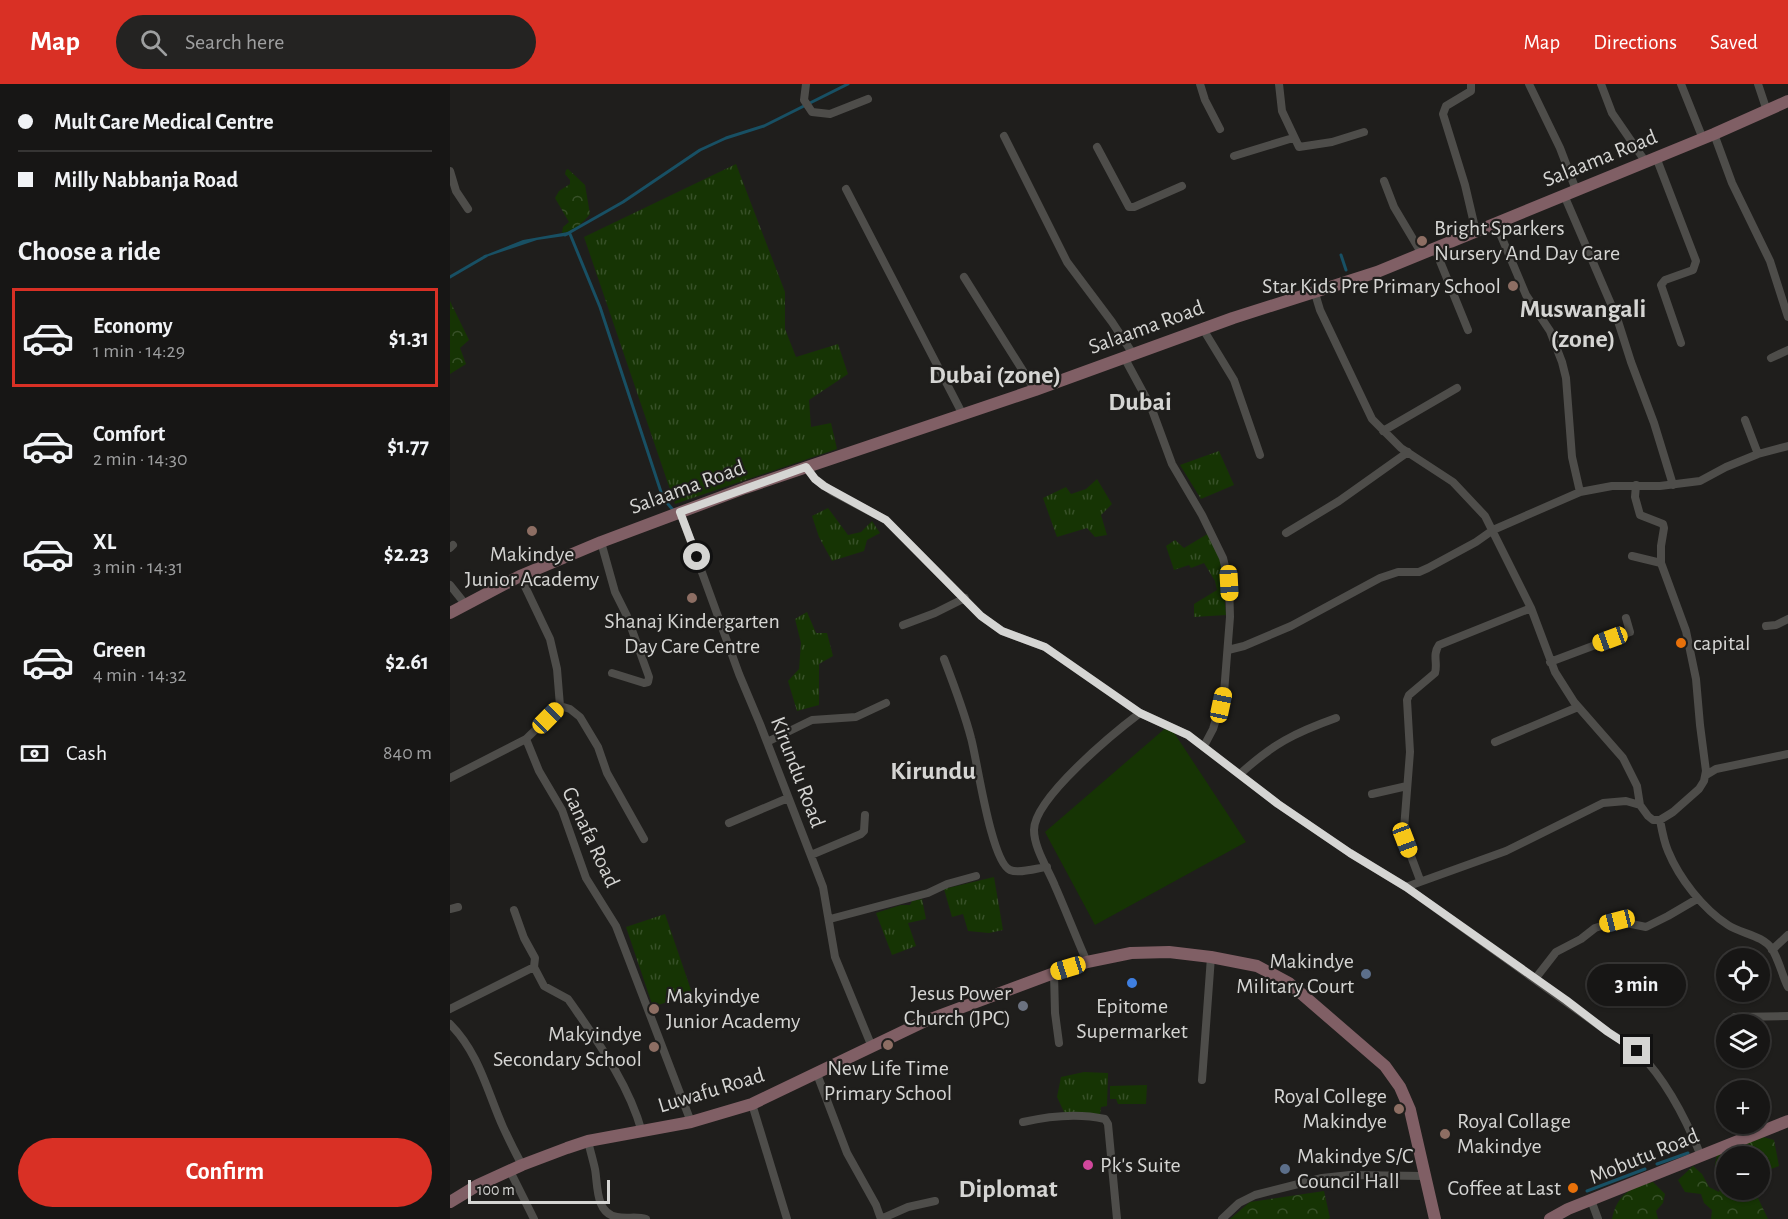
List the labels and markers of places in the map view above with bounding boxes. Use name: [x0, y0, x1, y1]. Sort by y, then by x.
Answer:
place label: Bright Sparkers Nursery And Day Care: [1434, 217, 1620, 264]
marker: Bright Sparkers Nursery And Day Care: [1415, 234, 1429, 248]
place label: Star Kids Pre Primary School: [1262, 275, 1501, 297]
marker: Star Kids Pre Primary School: [1506, 279, 1520, 293]
marker: Makindye Junior Academy: [525, 524, 539, 538]
place label: Makindye Junior Academy: [465, 543, 600, 590]
marker: Shanaj Kindergarten Day Care Centre: [685, 591, 699, 605]
place label: Shanaj Kindergarten Day Care Centre: [604, 610, 780, 657]
place label: capital: [1693, 632, 1751, 654]
marker: capital: [1674, 636, 1688, 650]
place label: Makindye Military Court: [1236, 950, 1354, 997]
marker: Makindye Military Court: [1359, 967, 1373, 981]
marker: Epitome Supermarket: [1125, 976, 1139, 990]
place label: Jesus Power Church (JPC): [904, 982, 1011, 1029]
place label: Makyindye Junior Academy: [666, 985, 801, 1032]
place label: Epitome Supermarket: [1076, 995, 1188, 1042]
marker: Jesus Power Church (JPC): [1016, 999, 1030, 1013]
marker: Makyindye Junior Academy: [647, 1002, 661, 1016]
place label: Makyindye Secondary School: [493, 1023, 642, 1070]
marker: New Life Time Primary School: [881, 1038, 895, 1052]
marker: Makyindye Secondary School: [647, 1040, 661, 1054]
place label: New Life Time Primary School: [824, 1057, 952, 1104]
place label: Royal College Makindye: [1273, 1085, 1387, 1132]
marker: Royal College Makindye: [1392, 1102, 1406, 1116]
place label: Royal Collage Makindye: [1457, 1110, 1571, 1157]
marker: Royal Collage Makindye: [1438, 1127, 1452, 1141]
place label: Makindye S/C Council Hall: [1297, 1145, 1413, 1192]
place label: Pk's Suite: [1100, 1154, 1181, 1176]
marker: Pk's Suite: [1081, 1158, 1095, 1172]
marker: Makindye S/C Council Hall: [1278, 1162, 1292, 1176]
place label: Coffee at Last: [1448, 1177, 1561, 1199]
marker: Coffee at Last: [1566, 1181, 1580, 1195]

